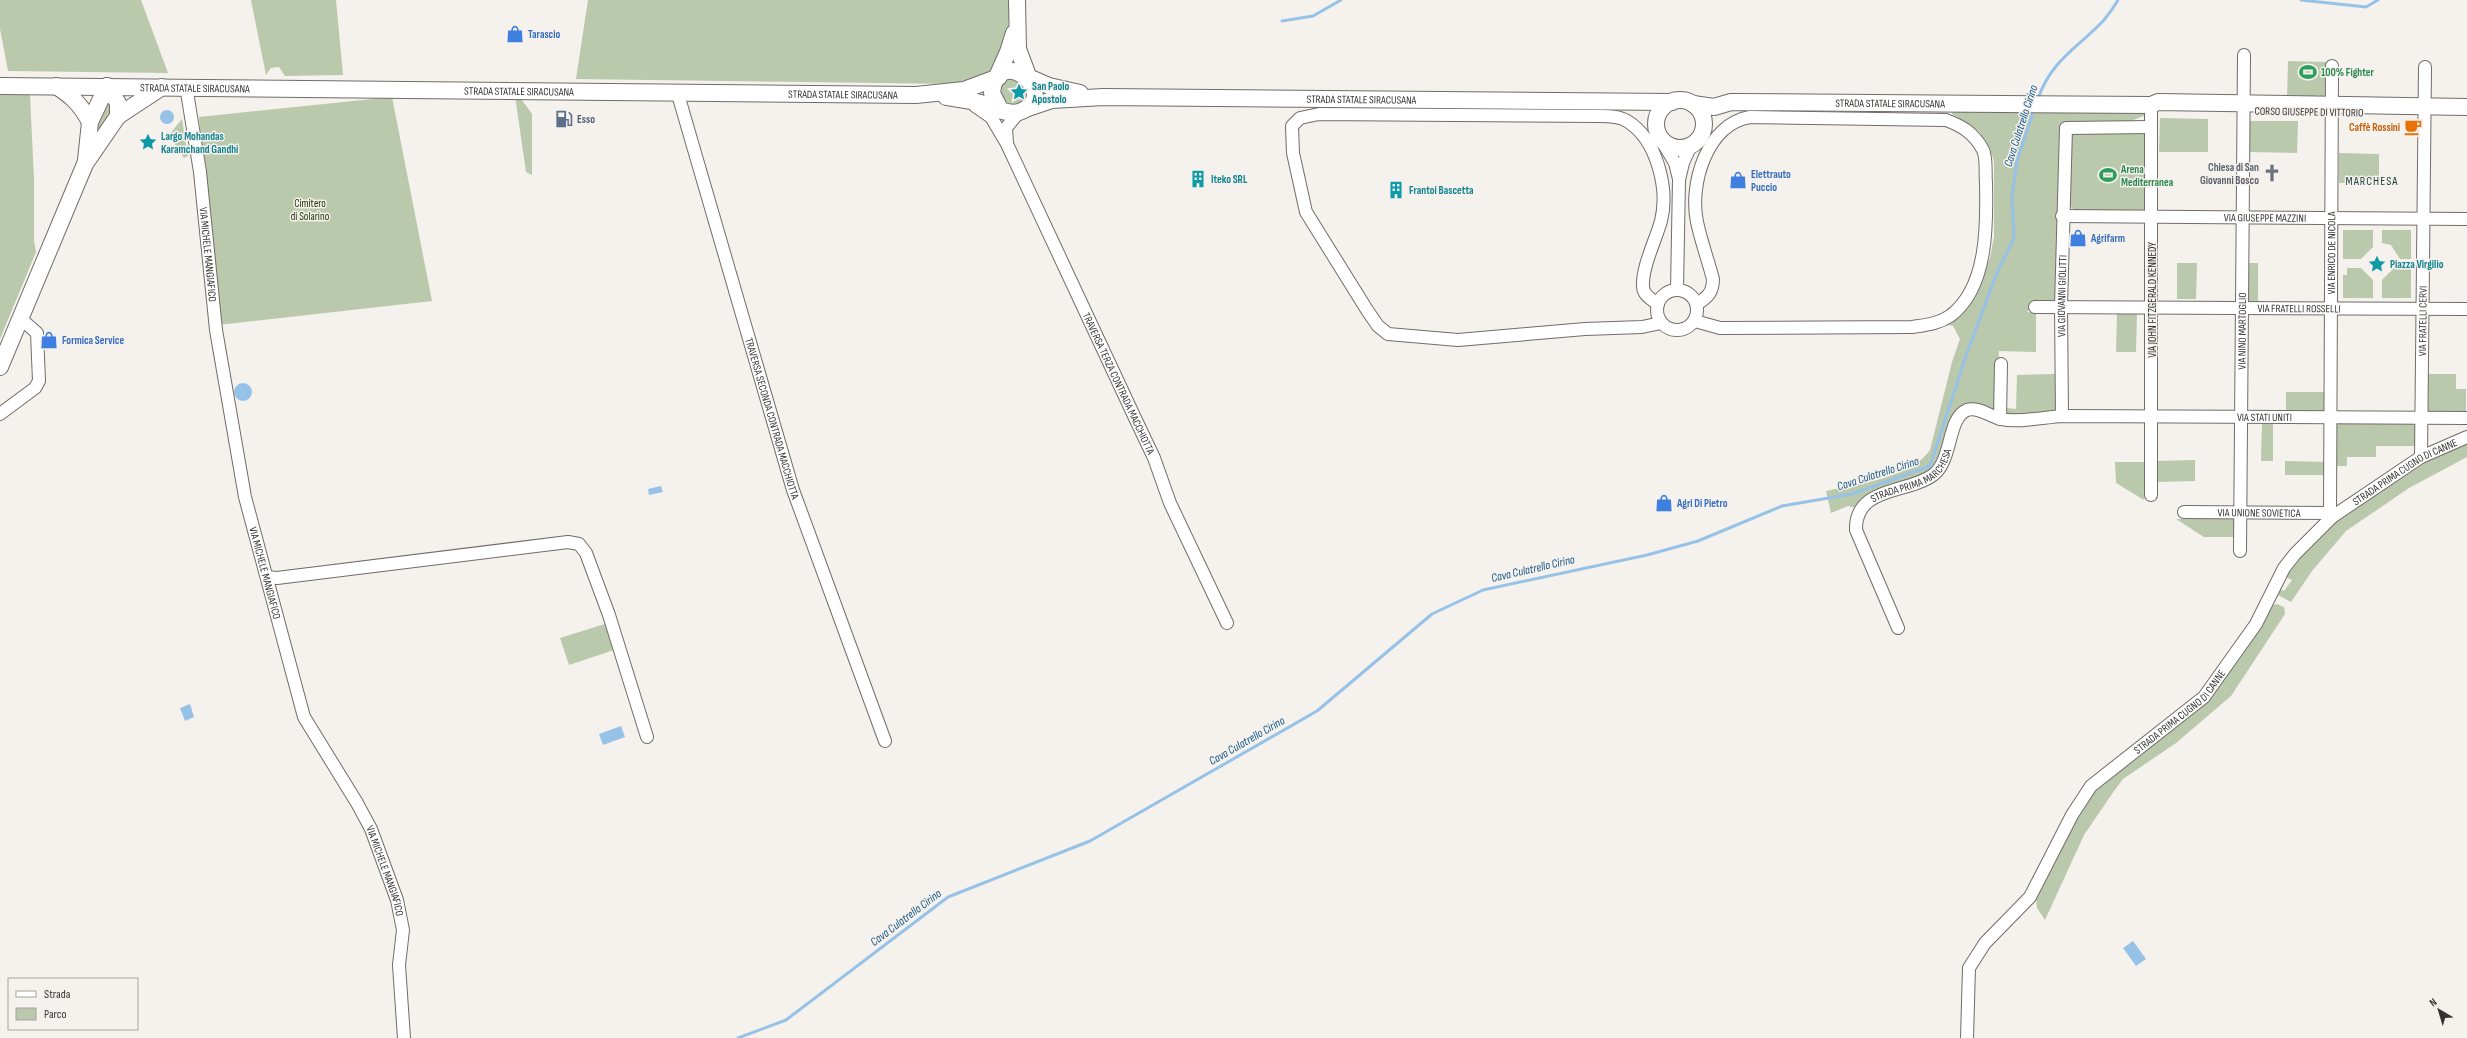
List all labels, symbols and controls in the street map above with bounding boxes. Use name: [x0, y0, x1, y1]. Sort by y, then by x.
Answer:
shop icon: Tarascio: [505, 24, 525, 44]
place label: Tarascio: [528, 28, 560, 41]
sports icon: 100% Fighter: [2298, 62, 2318, 82]
place label: 100% Fighter: [2321, 66, 2374, 79]
place label: San Paolo Apostolo: [1031, 80, 1069, 106]
street label: STRADA STATALE SIRACUSANA: [140, 81, 250, 95]
place icon: San Paolo Apostolo: [1009, 82, 1029, 102]
water label: Cava Culatrello Cirino: [2001, 83, 2041, 169]
street label: STRADA STATALE SIRACUSANA: [464, 84, 574, 98]
street label: STRADA STATALE SIRACUSANA: [788, 87, 898, 101]
street label: STRADA STATALE SIRACUSANA: [1307, 92, 1417, 106]
street label: STRADA STATALE SIRACUSANA: [1835, 96, 1945, 110]
street label: CORSO GIUSEPPE DI VITTORIO: [2254, 105, 2364, 119]
fuel station icon: Esso: [554, 109, 574, 129]
place label: Esso: [577, 113, 595, 126]
cafe icon: Caffè Rossini: [2403, 117, 2423, 137]
place label: Caffè Rossini: [2349, 121, 2400, 134]
place label: Largo Mohandas Karamchand Gandhi: [161, 130, 238, 156]
place icon: Largo Mohandas Karamchand Gandhi: [138, 132, 158, 152]
place label: Chiesa di San Giovanni Bosco: [2200, 161, 2259, 187]
place label: Arena Mediterranea: [2120, 163, 2174, 189]
church icon: Chiesa di San Giovanni Bosco: [2262, 163, 2282, 183]
sports icon: Arena Mediterranea: [2098, 165, 2118, 185]
place label: Elettrauto Puccio: [1751, 168, 1791, 194]
building icon: Iteko SRL: [1188, 169, 1208, 189]
shop icon: Elettrauto Puccio: [1728, 170, 1748, 190]
place label: Iteko SRL: [1211, 173, 1248, 186]
district label: MARCHESA: [2346, 174, 2398, 189]
building icon: Frantoi Bascetta: [1386, 180, 1406, 200]
place label: Frantoi Bascetta: [1409, 184, 1474, 197]
park label: Cimitero di Solarino: [291, 197, 330, 223]
street label: VIA MICHELE MANGIAFICO: [197, 207, 220, 302]
street label: VIA GIUSEPPE MAZZINI: [2224, 211, 2306, 224]
street label: VIA ENRICO DE NICOLA: [2324, 211, 2338, 294]
shop icon: Agrifarm: [2068, 228, 2088, 248]
place label: Agrifarm: [2090, 232, 2125, 245]
street label: VIA JOHN FITZGERALD KENNEDY: [2146, 242, 2159, 358]
place icon: Piazza Virgilio: [2367, 254, 2387, 274]
street label: VIA GIOVANNI GIOLITTI: [2054, 255, 2069, 337]
place label: Piazza Virgilio: [2390, 258, 2444, 271]
street label: VIA FRATELLI CERVI: [2416, 286, 2429, 356]
street label: VIA NINO MARTOGLIO: [2235, 292, 2249, 370]
street label: VIA FRATELLI ROSSELLI: [2257, 302, 2341, 315]
street label: TRAVERSA TERZA CONTRADA MACCHIOTTA: [1080, 310, 1158, 457]
shop icon: Formica Service: [39, 330, 59, 350]
place label: Formica Service: [62, 334, 124, 347]
street label: TRAVERSA SECONDA CONTRADA MACCHIOTTA: [743, 336, 802, 501]
street label: VIA STATI UNITI: [2237, 410, 2292, 424]
street label: STRADA PRIMA CUGNO DI CANNE: [2350, 436, 2459, 508]
street label: STRADA PRIMA MARCHESA: [1868, 447, 1954, 505]
water label: Cava Culatrello Cirino: [1835, 454, 1921, 494]
shop icon: Agri Di Pietro: [1654, 493, 1674, 513]
place label: Agri Di Pietro: [1676, 497, 1728, 510]
street label: VIA UNIONE SOVIETICA: [2218, 506, 2301, 519]
street label: VIA MICHELE MANGIAFICO: [247, 525, 284, 620]
water label: Cava Culatrello Cirino: [1490, 552, 1576, 586]
street label: STRADA PRIMA CUGNO DI CANNE: [2131, 667, 2228, 756]
water label: Cava Culatrello Cirino: [1206, 713, 1288, 769]
street label: VIA MICHELE MANGIAFICO: [364, 823, 407, 917]
water label: Cava Culatrello Cirino: [867, 886, 945, 950]
legend: [8, 978, 138, 1030]
text: Strada: [44, 987, 71, 1002]
north arrow: [2419, 990, 2459, 1030]
text: N: [2427, 996, 2440, 1009]
text: Parco: [44, 1007, 67, 1022]

